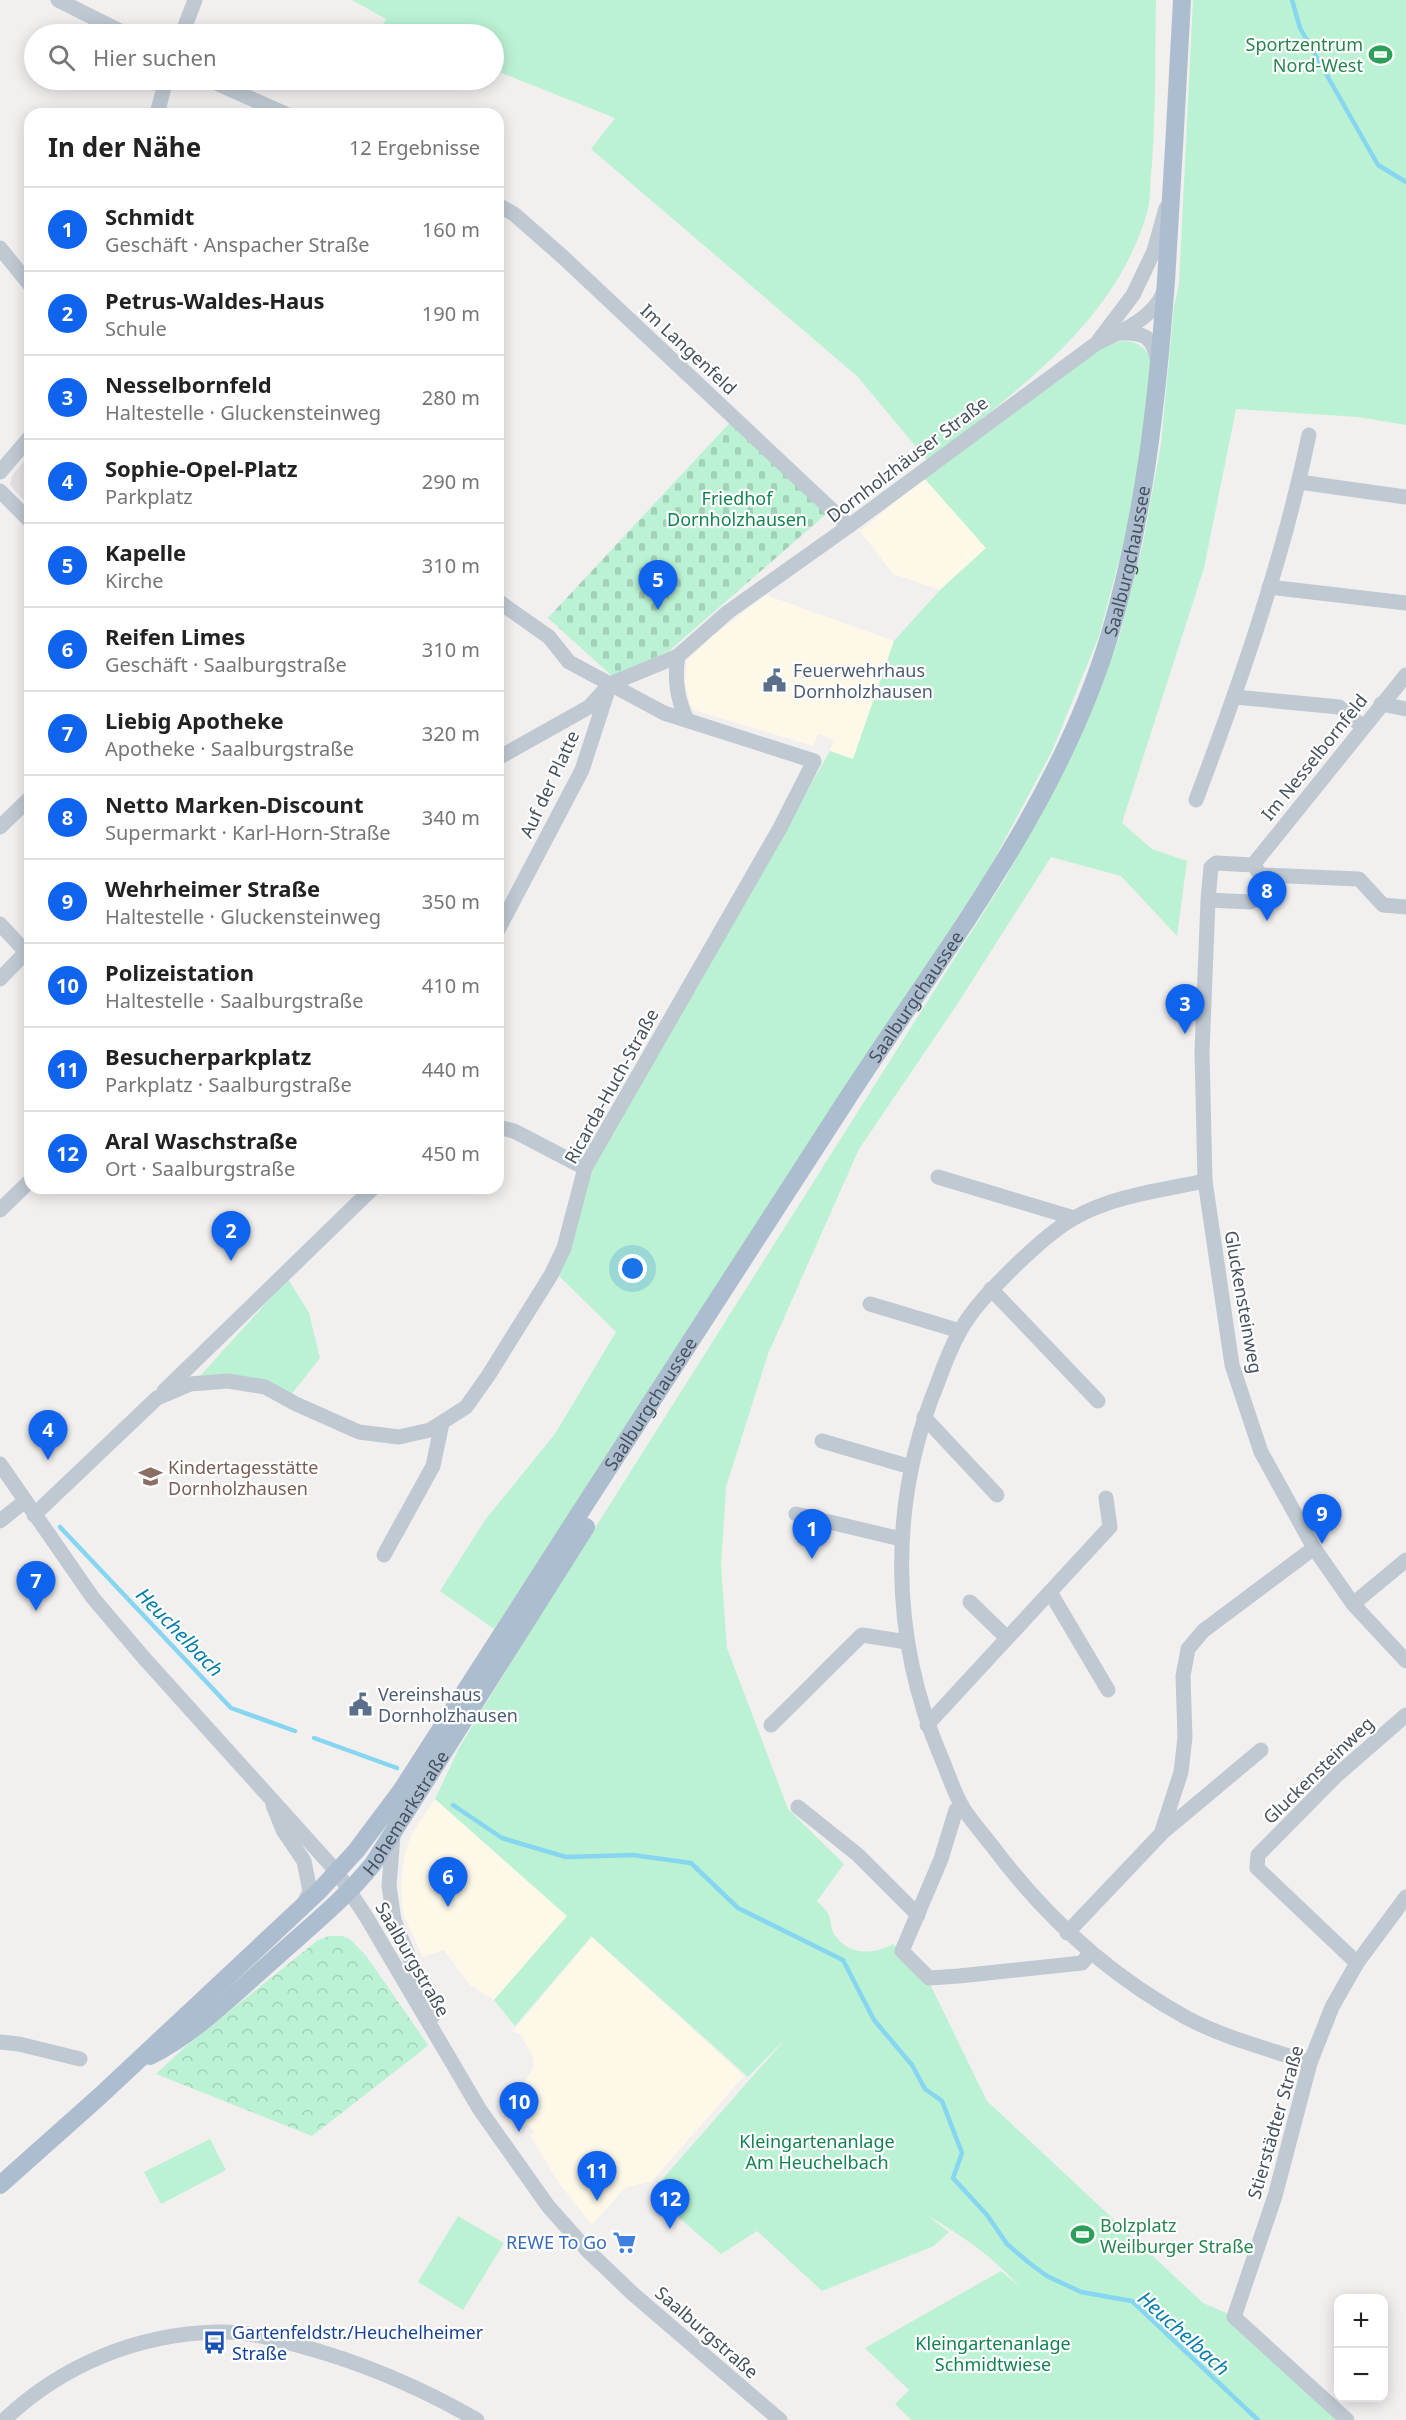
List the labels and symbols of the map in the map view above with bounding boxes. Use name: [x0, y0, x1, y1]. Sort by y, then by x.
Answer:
place label: Sportzentrum Nord-West: [1246, 32, 1363, 77]
sports icon: Sportzentrum Nord-West: [1368, 41, 1394, 67]
street label: Im Langenfeld: [636, 298, 742, 400]
street label: Dornholzhäuser Straße: [822, 390, 992, 528]
street label: Saalburgchaussee: [1098, 484, 1155, 639]
park label: Friedhof Dornholzhausen: [667, 486, 807, 531]
pin: 5: [638, 560, 678, 610]
place label: Feuerwehrhaus Dornholzhausen: [793, 658, 933, 703]
public building icon: Feuerwehrhaus Dornholzhausen: [762, 667, 788, 693]
street label: Im Nesselbornfeld: [1256, 689, 1372, 825]
street label: Auf der Platte: [514, 727, 584, 841]
pin: 8: [1248, 872, 1286, 921]
street label: Saalburgchaussee: [863, 926, 969, 1067]
pin: 3: [1166, 984, 1204, 1034]
street label: Ricarda-Huch-Straße: [558, 1004, 664, 1168]
pin: 2: [212, 1212, 250, 1261]
street label: Gluckensteinweg: [1220, 1229, 1268, 1375]
your location: [618, 1254, 647, 1283]
street label: Saalburgchaussee: [598, 1332, 702, 1475]
pin: 4: [28, 1410, 68, 1460]
place label: Kindertagesstätte Dornholzhausen: [168, 1455, 318, 1500]
school or university icon: Kindertagesstätte Dornholzhausen: [137, 1464, 163, 1490]
pin: 9: [1302, 1494, 1342, 1544]
pin: 1: [792, 1510, 832, 1559]
pin: 7: [16, 1562, 56, 1611]
water label: Heuchelbach: [131, 1581, 229, 1683]
place label: Vereinshaus Dornholzhausen: [378, 1682, 518, 1727]
public building icon: Vereinshaus Dornholzhausen: [347, 1691, 373, 1717]
street label: Gluckensteinweg: [1258, 1711, 1378, 1829]
street label: Hohemarkstraße: [357, 1746, 454, 1880]
pin: 6: [428, 1858, 468, 1907]
street label: Saalburgstraße: [370, 1897, 456, 2021]
street label: Stierstädter Straße: [1242, 2042, 1308, 2202]
pin: 10: [500, 2082, 538, 2132]
park label: Kleingartenanlage Am Heuchelbach: [739, 2129, 895, 2174]
pin: 11: [578, 2152, 616, 2201]
pin: 12: [650, 2180, 690, 2229]
place label: Bolzplatz Weilburger Straße: [1100, 2213, 1254, 2258]
sports icon: Bolzplatz Weilburger Straße: [1069, 2222, 1095, 2248]
supermarket icon: REWE To Go: [612, 2229, 638, 2255]
place label: REWE To Go: [506, 2230, 607, 2254]
street label: Saalburgstraße: [650, 2281, 764, 2383]
water label: Heuchelbach: [1132, 2285, 1236, 2381]
place label: Gartenfeldstr./Heuchelheimer Straße: [232, 2320, 484, 2365]
bus stop icon: Gartenfeldstr./Heuchelheimer Straße: [201, 2329, 227, 2355]
park label: Kleingartenanlage Schmidtwiese: [915, 2331, 1071, 2376]

